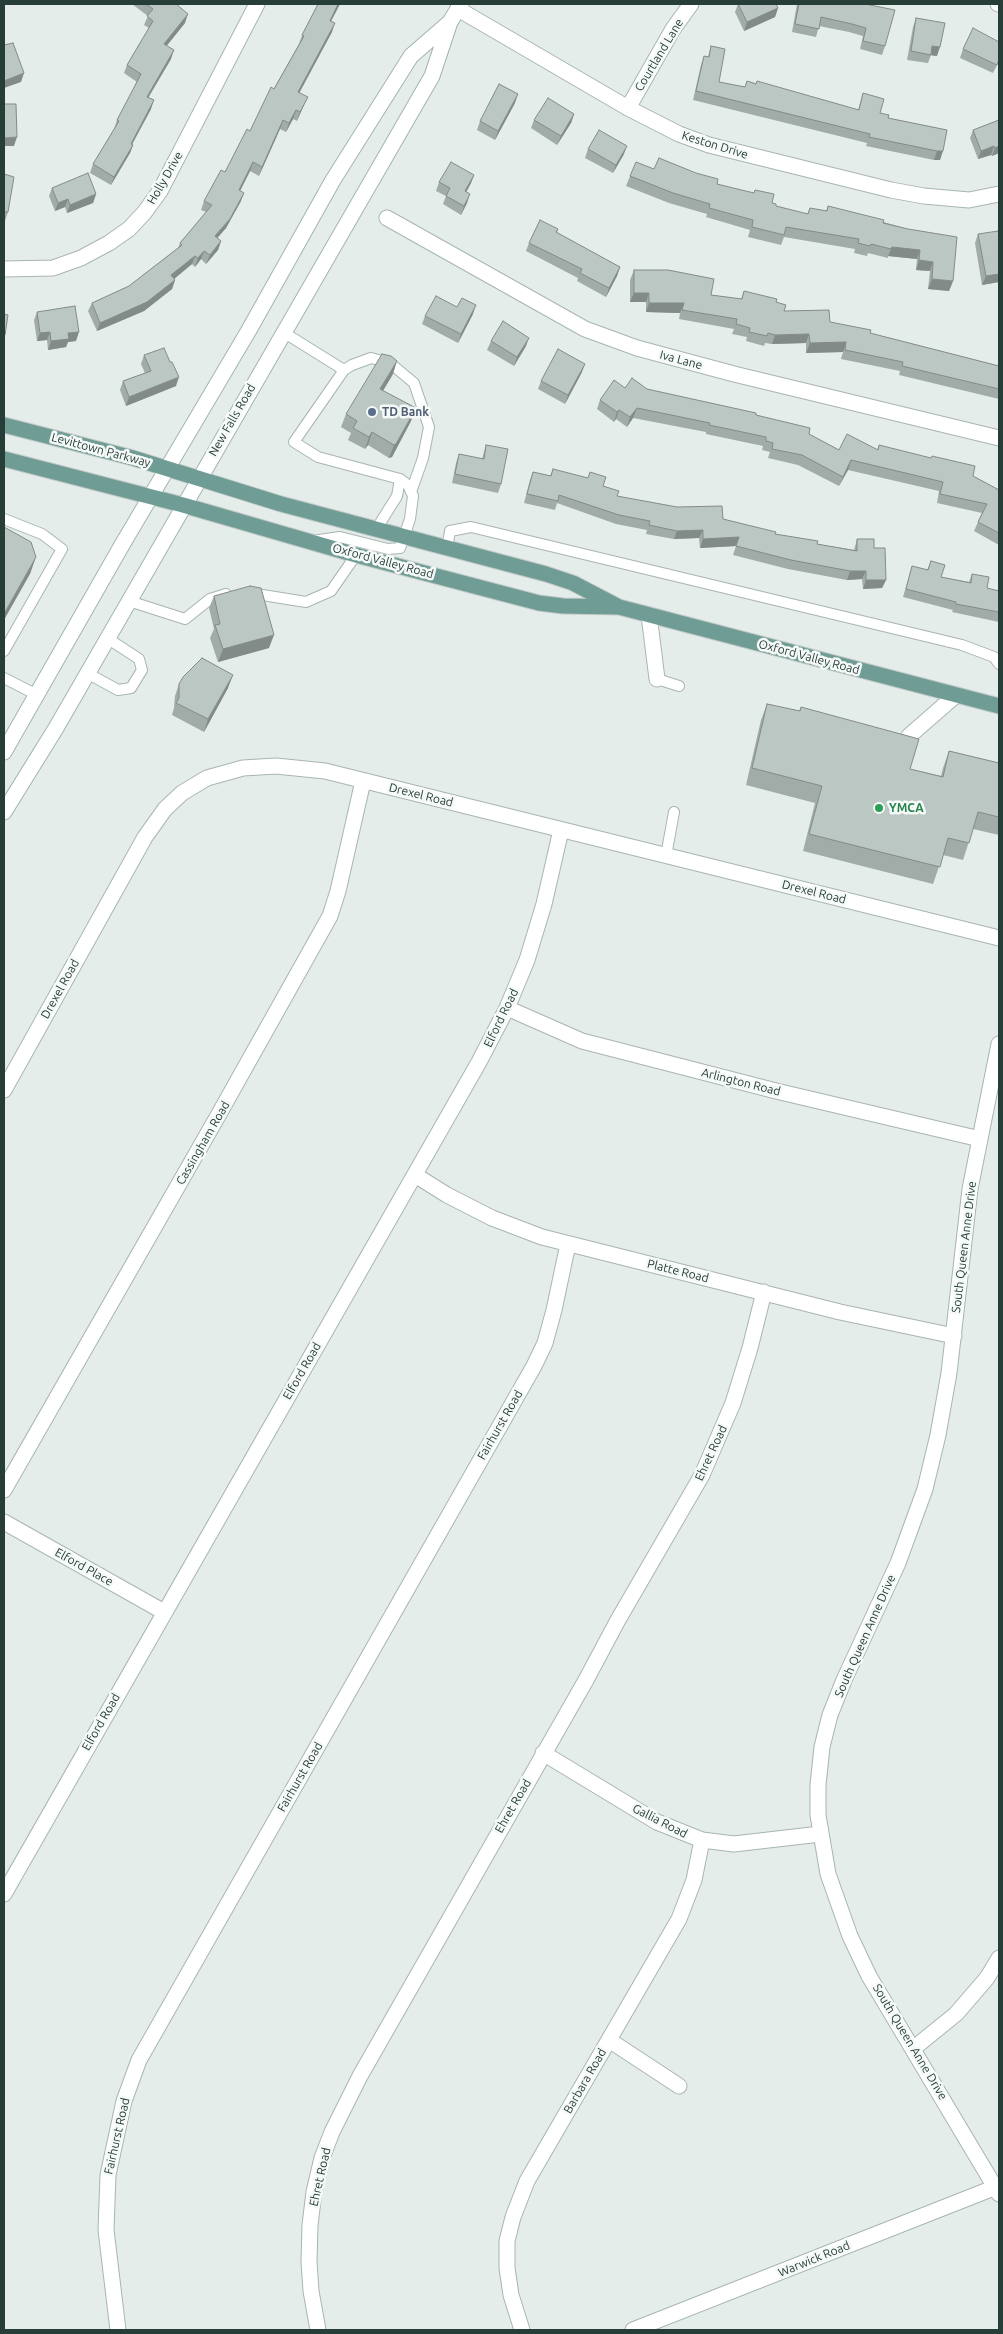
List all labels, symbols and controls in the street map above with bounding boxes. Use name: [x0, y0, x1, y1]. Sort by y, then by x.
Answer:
street label: Courtland Lane: [632, 16, 686, 94]
street label: Keston Drive: [680, 128, 750, 162]
street label: Holly Drive: [144, 149, 186, 207]
street label: Iva Lane: [658, 347, 704, 373]
street label: New Falls Road: [205, 381, 259, 459]
place label: TD Bank: [382, 405, 429, 419]
marker: TD Bank: [366, 406, 378, 418]
street label: Levittown Parkway: [50, 430, 152, 470]
street label: Oxford Valley Road: [331, 541, 435, 581]
street label: Oxford Valley Road: [757, 637, 861, 677]
street label: Drexel Road: [387, 780, 455, 810]
place label: YMCA: [889, 801, 924, 815]
marker: YMCA: [873, 802, 885, 814]
street label: Drexel Road: [780, 877, 848, 907]
street label: Drexel Road: [38, 957, 82, 1021]
street label: Elford Road: [481, 986, 521, 1050]
street label: Arlington Road: [700, 1065, 782, 1099]
street label: Cassingham Road: [173, 1099, 233, 1187]
street label: South Queen Anne Drive: [949, 1180, 979, 1314]
street label: Platte Road: [646, 1256, 710, 1286]
street label: Elford Road: [280, 1340, 324, 1402]
street label: Fairhurst Road: [474, 1388, 526, 1462]
street label: Ehret Road: [692, 1423, 730, 1483]
street label: Elford Place: [52, 1545, 116, 1589]
street label: South Queen Anne Drive: [831, 1572, 899, 1700]
street label: Elford Road: [79, 1691, 123, 1753]
street label: Fairhurst Road: [274, 1740, 326, 1814]
street label: Ehret Road: [492, 1776, 534, 1836]
street label: Gallia Road: [630, 1801, 690, 1841]
street label: South Queen Anne Drive: [870, 1981, 950, 2103]
street label: Barbara Road: [561, 2046, 609, 2116]
street label: Fairhurst Road: [101, 2096, 133, 2176]
street label: Ehret Road: [306, 2146, 334, 2208]
street label: Warwick Road: [776, 2238, 852, 2280]

